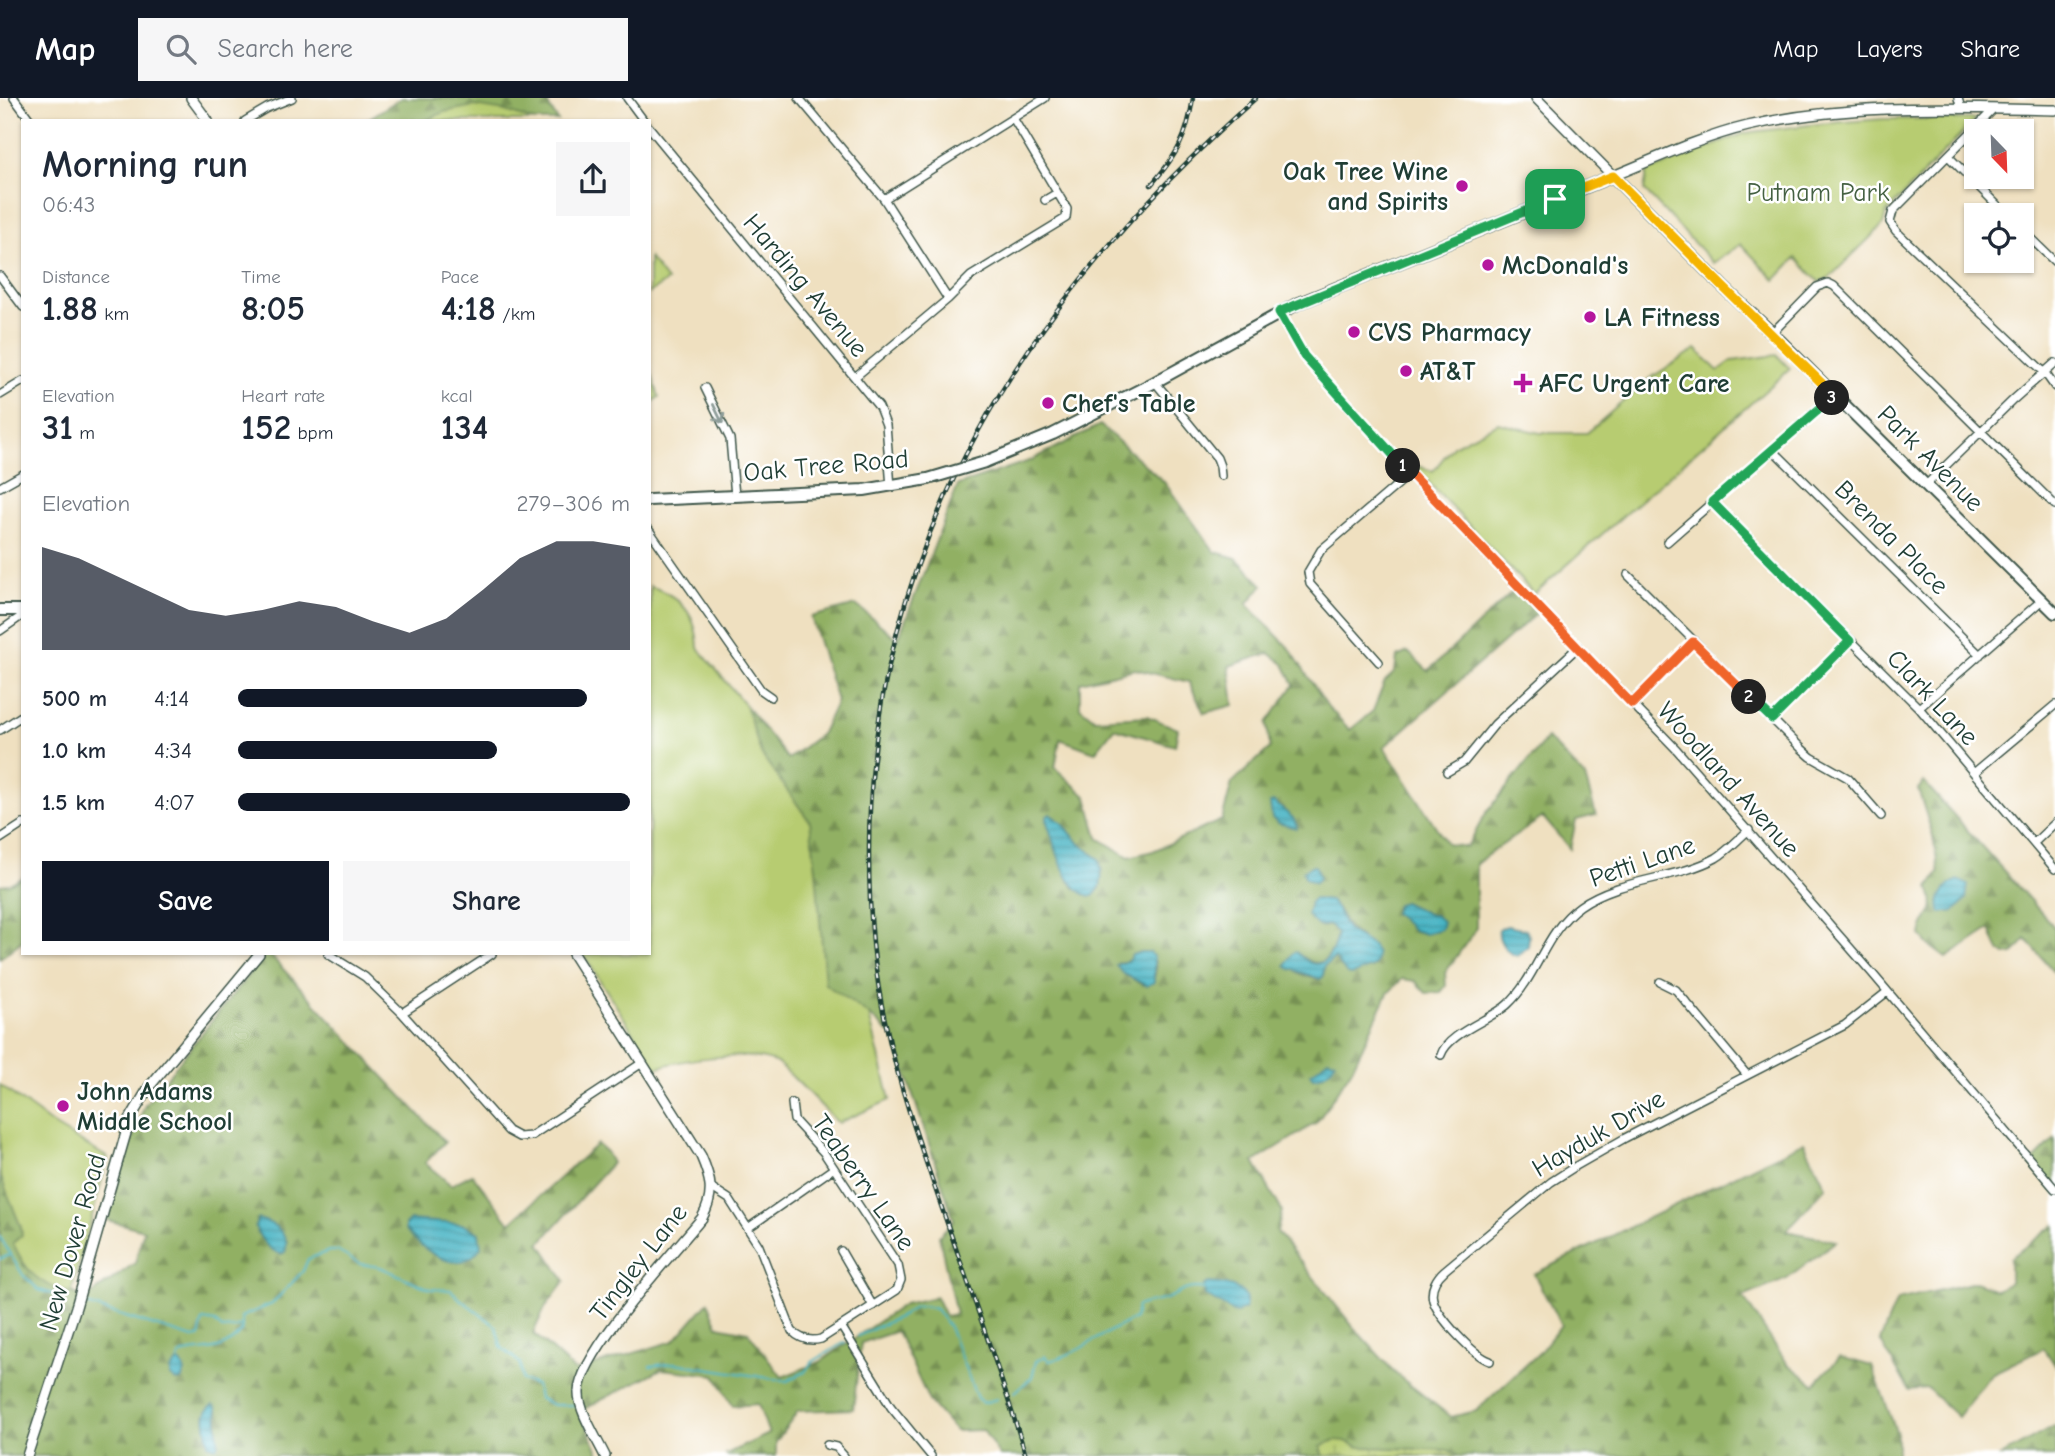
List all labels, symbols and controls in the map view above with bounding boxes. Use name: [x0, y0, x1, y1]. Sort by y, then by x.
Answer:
search box: [138, 18, 628, 81]
text: Map: [35, 30, 96, 68]
icon: search: [162, 30, 200, 68]
text: Search here: [218, 34, 353, 64]
text: Map: [1773, 35, 1819, 63]
text: Layers: [1857, 35, 1922, 63]
text: Share: [1960, 35, 2020, 63]
north arrow: [1964, 119, 2034, 189]
map controls: [1964, 119, 2034, 273]
button: share: [556, 142, 630, 216]
text: Morning run: [42, 143, 248, 187]
place label: Oak Tree Wine and Spirits: [1283, 157, 1448, 217]
pin: [1525, 169, 1585, 229]
marker: Oak Tree Wine and Spirits: [1454, 178, 1470, 194]
park label: Putnam Park: [1746, 178, 1890, 208]
icon: arrive: [1536, 180, 1574, 218]
text: 06:43: [42, 191, 95, 218]
button: locate: [1964, 203, 2034, 273]
street label: Harding Avenue: [737, 208, 874, 363]
place label: McDonald's: [1502, 251, 1628, 281]
marker: McDonald's: [1480, 257, 1496, 273]
text: Distance: [42, 266, 110, 288]
text: Time: [241, 266, 281, 288]
text: Pace: [441, 266, 479, 288]
text: 1.88: [42, 288, 98, 329]
text: 8:05: [241, 288, 305, 329]
text: 4:18: [441, 288, 496, 329]
text: km: [98, 303, 129, 325]
text: /km: [496, 303, 536, 325]
place label: LA Fitness: [1604, 303, 1720, 333]
marker: LA Fitness: [1582, 309, 1598, 325]
place label: CVS Pharmacy: [1368, 318, 1531, 348]
marker: CVS Pharmacy: [1346, 324, 1362, 340]
place label: AT&T: [1420, 357, 1476, 387]
marker: AT&T: [1398, 363, 1414, 379]
place label: AFC Urgent Care: [1539, 369, 1730, 399]
marker: AFC Urgent Care: [1513, 373, 1533, 393]
pin: 3: [1814, 380, 1850, 416]
text: Elevation: [42, 385, 115, 407]
text: Heart rate: [241, 385, 325, 407]
text: kcal: [441, 385, 473, 407]
text: 3: [1827, 386, 1836, 408]
place label: Chef's Table: [1062, 389, 1196, 419]
marker: Chef's Table: [1040, 395, 1056, 411]
street label: Park Avenue: [1871, 399, 1990, 518]
one-way arrow: [711, 403, 725, 424]
text: 31: [42, 407, 73, 448]
text: 152: [241, 407, 291, 448]
text: 134: [441, 407, 488, 448]
text: m: [73, 422, 95, 444]
text: bpm: [291, 422, 333, 444]
street label: Oak Tree Road: [742, 444, 910, 488]
pin: 1: [1386, 448, 1420, 484]
text: 1: [1399, 454, 1406, 476]
street label: Brenda Place: [1828, 475, 1954, 601]
text: Elevation: [42, 490, 130, 517]
text: 279–306 m: [516, 490, 630, 517]
street label: Clark Lane: [1880, 644, 1984, 752]
pin: 2: [1732, 680, 1766, 714]
text: 500 m: [42, 685, 107, 712]
text: 4:14: [154, 685, 190, 712]
text: 2: [1744, 685, 1753, 707]
street label: Woodland Avenue: [1651, 696, 1806, 863]
text: 1.0 km: [42, 737, 106, 764]
text: 4:34: [154, 737, 192, 764]
text: 1.5 km: [42, 789, 105, 816]
text: 4:07: [154, 789, 194, 816]
street label: Petti Lane: [1586, 830, 1699, 894]
button: Save: [42, 861, 329, 941]
button: Share: [343, 861, 630, 941]
place label: John Adams Middle School: [77, 1077, 233, 1137]
street label: Hayduk Drive: [1527, 1084, 1670, 1184]
marker: John Adams Middle School: [55, 1098, 71, 1114]
street label: Teaberry Lane: [805, 1109, 921, 1256]
street label: New Dover Road: [33, 1150, 113, 1334]
street label: Tingley Lane: [584, 1198, 694, 1327]

